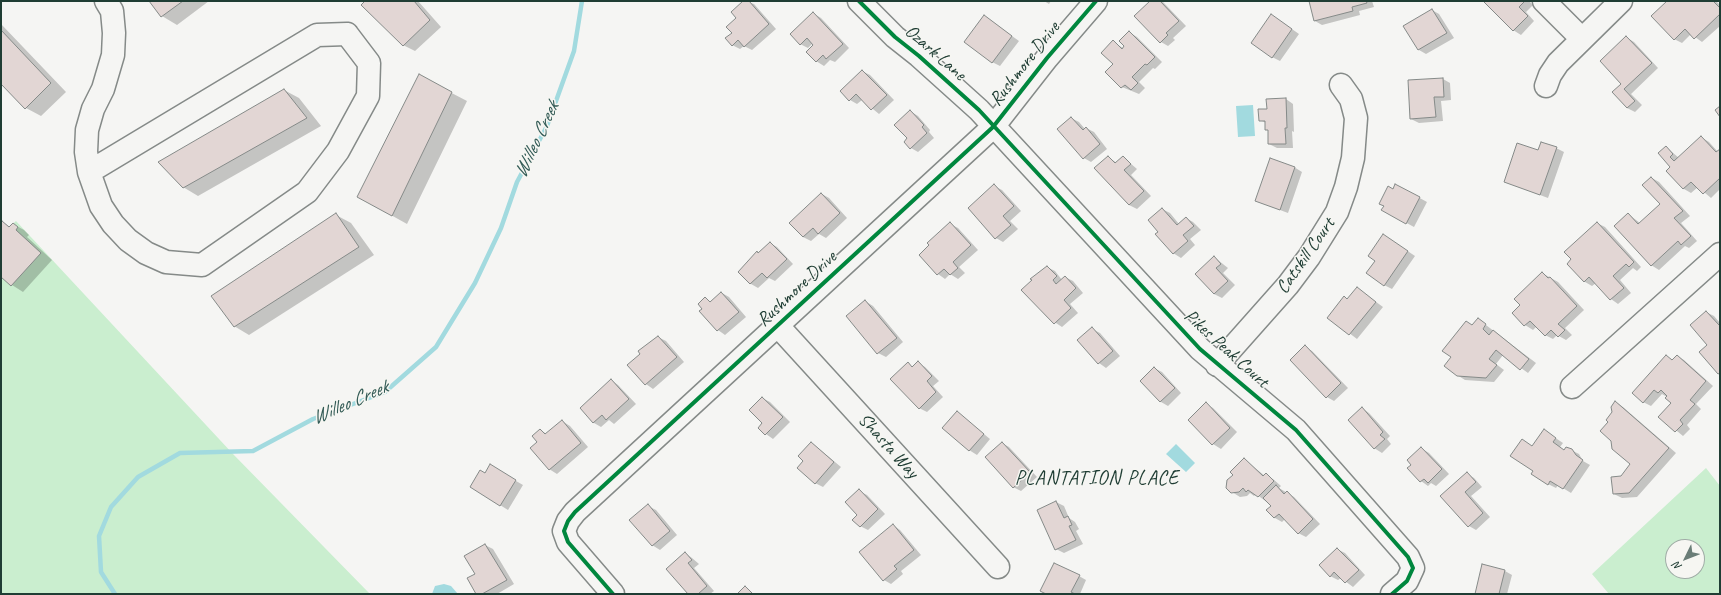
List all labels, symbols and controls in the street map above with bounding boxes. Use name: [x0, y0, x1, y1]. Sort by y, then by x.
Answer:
street label: Rushmore Drive: [985, 17, 1065, 111]
street label: Ozark Lane: [900, 20, 970, 86]
water label: Willeo Creek: [509, 98, 565, 182]
street label: Catskill Court: [1272, 214, 1340, 298]
street label: Rushmore Drive: [752, 246, 842, 332]
street label: Pikes Peak Court: [1179, 305, 1273, 393]
water label: Willeo Creek: [308, 376, 392, 430]
street label: Shasta Way: [853, 409, 923, 483]
district label: PLANTATION PLACE: [1015, 467, 1179, 491]
north arrow: [1665, 539, 1705, 579]
text: N: [1670, 559, 1684, 574]

